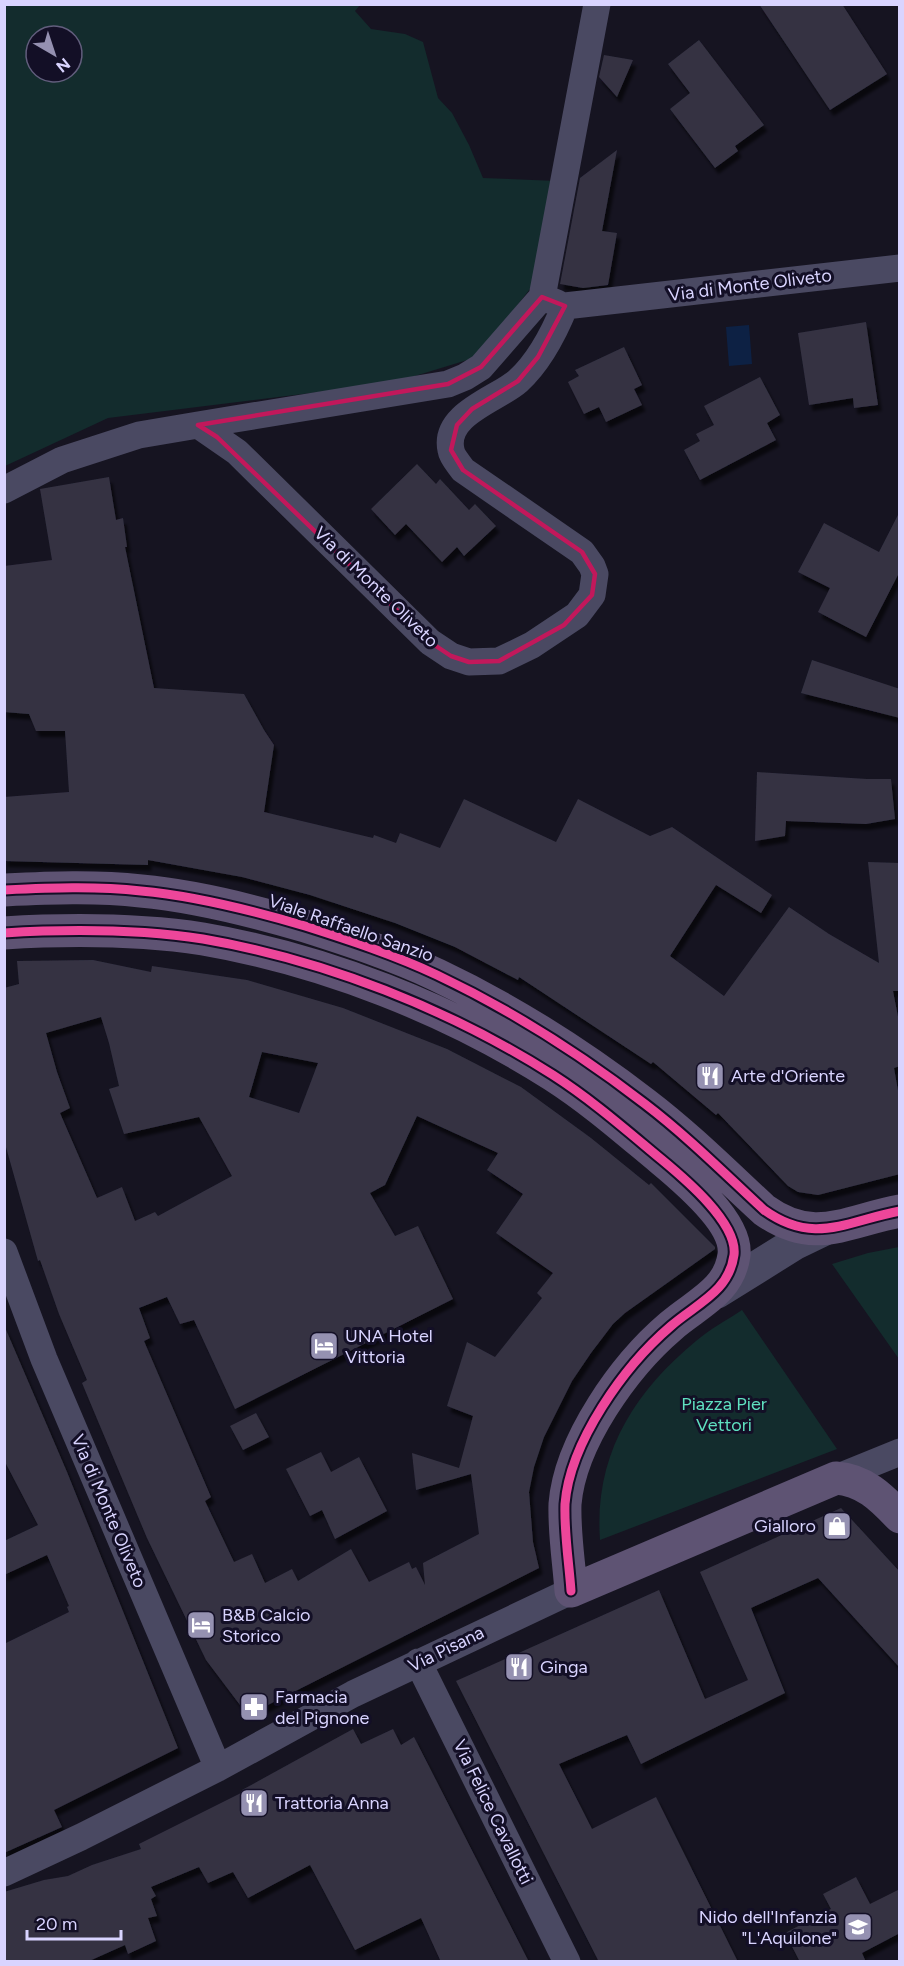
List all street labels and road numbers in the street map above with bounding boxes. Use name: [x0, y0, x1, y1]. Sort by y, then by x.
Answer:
street label: Via di Monte Oliveto: [667, 264, 833, 306]
street label: Via di Monte Oliveto: [309, 522, 443, 652]
street label: Viale Raffaello Sanzio: [265, 889, 437, 967]
street label: Via di Monte Oliveto: [67, 1431, 151, 1591]
street label: Via Pisana: [404, 1621, 488, 1677]
street label: Via Felice Cavallotti: [448, 1736, 538, 1888]

